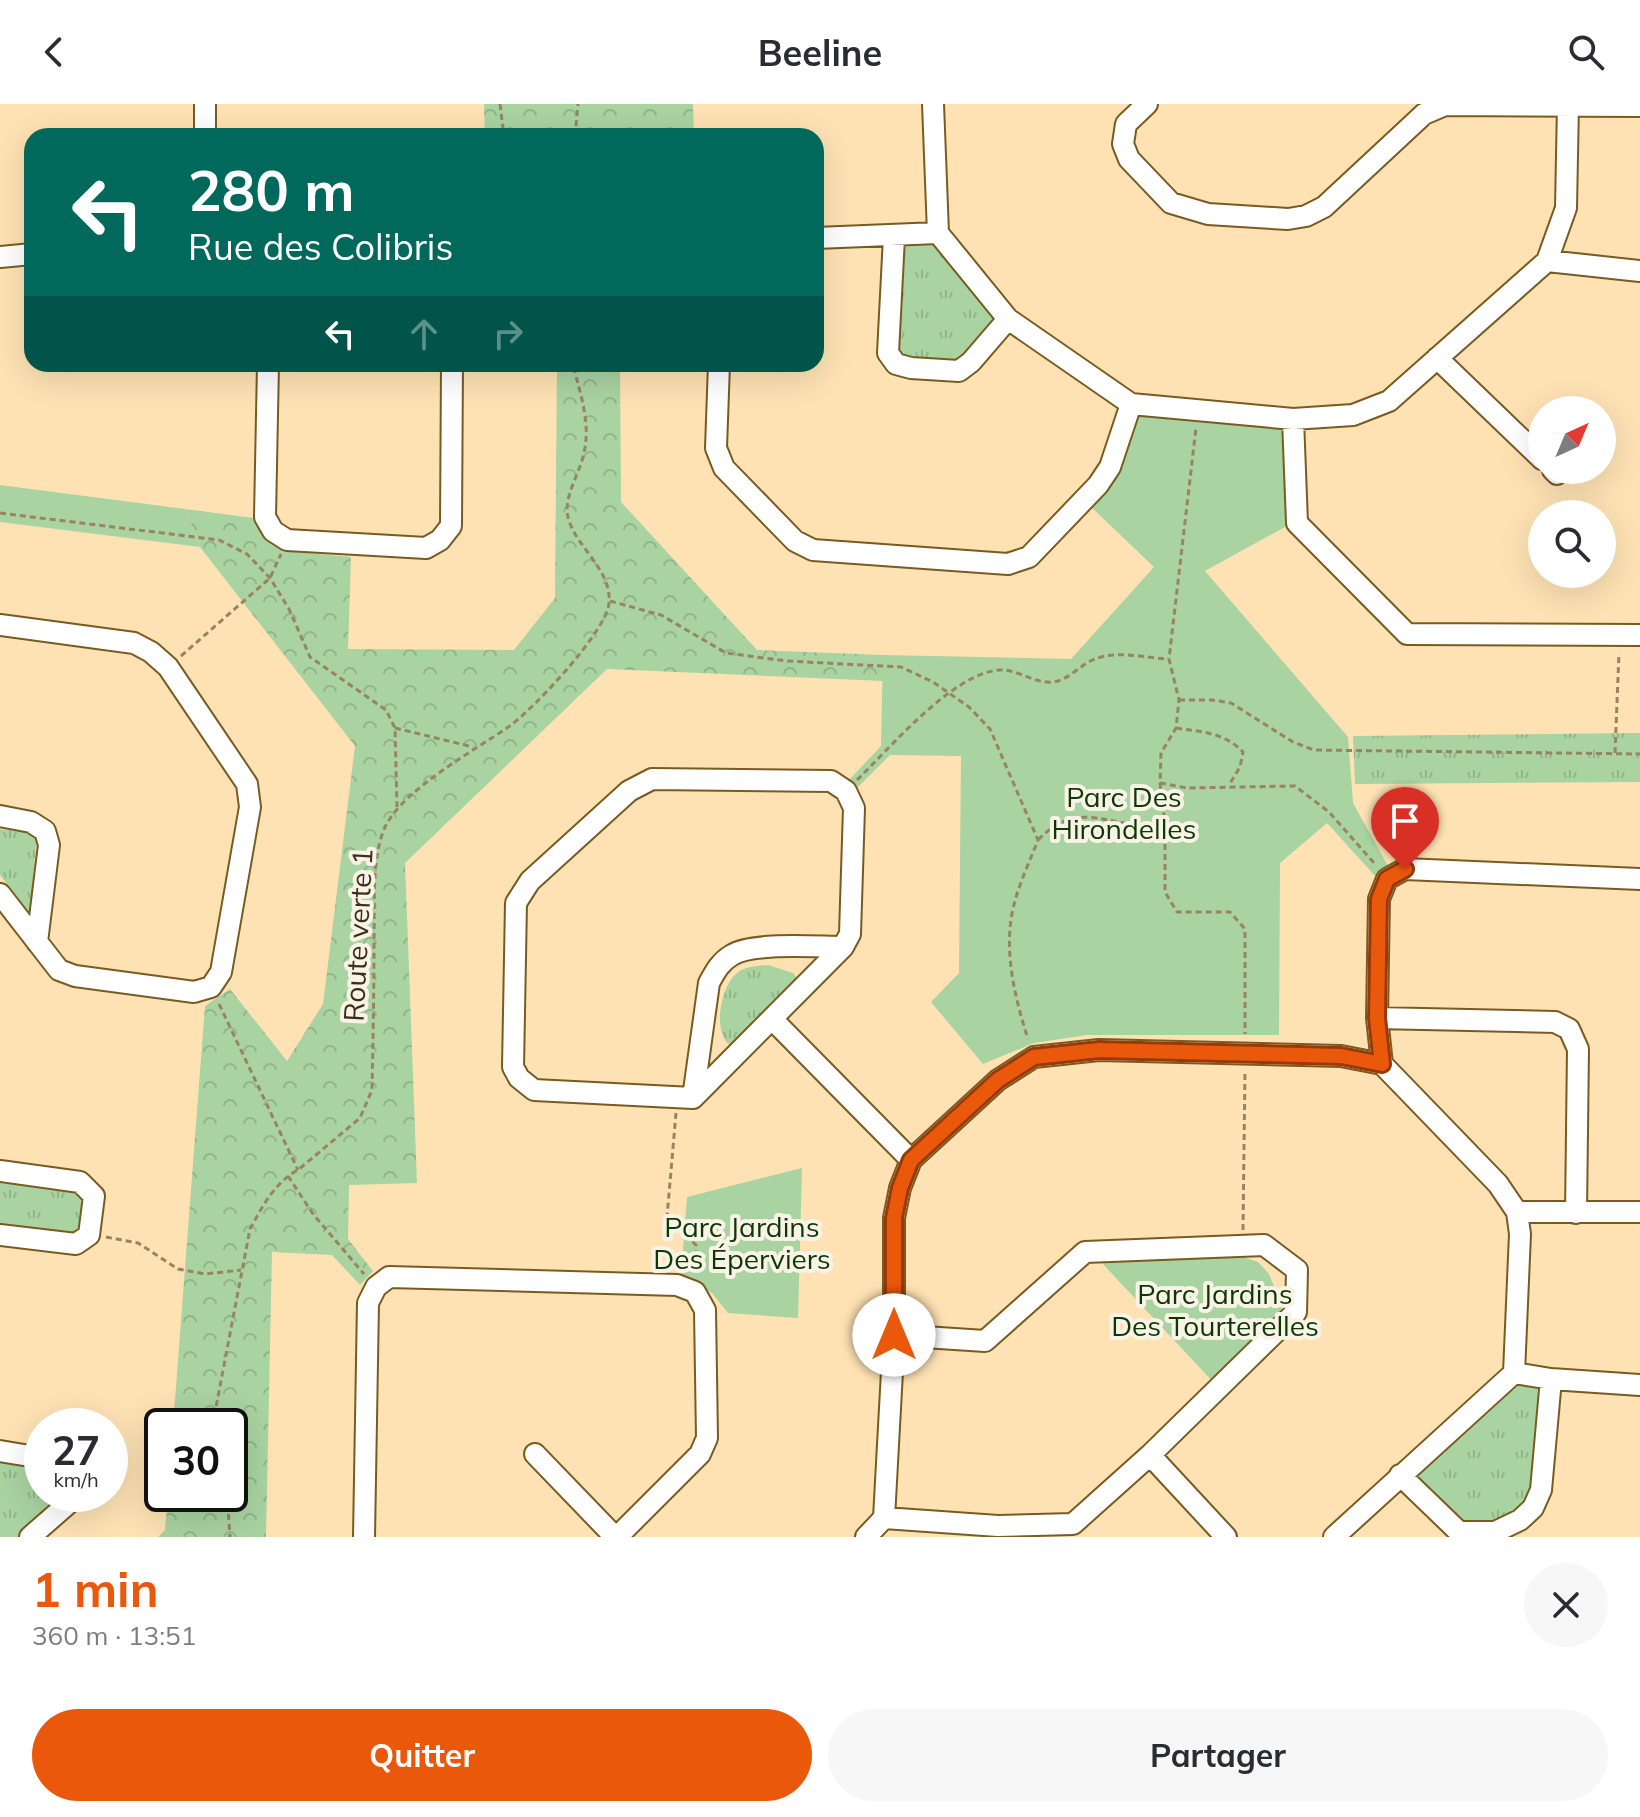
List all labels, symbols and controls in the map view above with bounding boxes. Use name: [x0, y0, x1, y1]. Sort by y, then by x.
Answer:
icon: back: [32, 30, 76, 74]
text: Beeline: [758, 30, 882, 75]
icon: search: [1564, 30, 1608, 74]
text: 280 m: [188, 155, 355, 225]
icon: left: [56, 160, 160, 264]
text: Rue des Colibris: [188, 224, 453, 269]
icon: left: [318, 312, 362, 356]
icon: ahead: [402, 312, 446, 356]
icon: right: [486, 312, 530, 356]
north arrow: [1528, 396, 1616, 484]
map controls: [1528, 396, 1616, 588]
button: search: [1528, 500, 1616, 588]
park label: Parc Des Hirondelles: [1052, 779, 1196, 846]
pin: [1371, 787, 1439, 869]
icon: arrive: [1383, 799, 1427, 843]
street label: Route verte 1: [335, 848, 380, 1022]
park label: Parc Jardins Des Éperviers: [653, 1209, 831, 1276]
park label: Parc Jardins Des Tourterelles: [1111, 1276, 1319, 1343]
position arrow: [852, 1293, 936, 1377]
speed limit sign: 30: [144, 1408, 248, 1512]
text: 27: [52, 1425, 100, 1475]
text: km/h: [53, 1467, 99, 1492]
text: 1 min: [32, 1559, 159, 1619]
button: close: [1524, 1563, 1608, 1647]
text: 360 m · 13:51: [32, 1619, 196, 1652]
button: Quitter: [32, 1709, 812, 1801]
button: Partager: [828, 1709, 1608, 1801]

